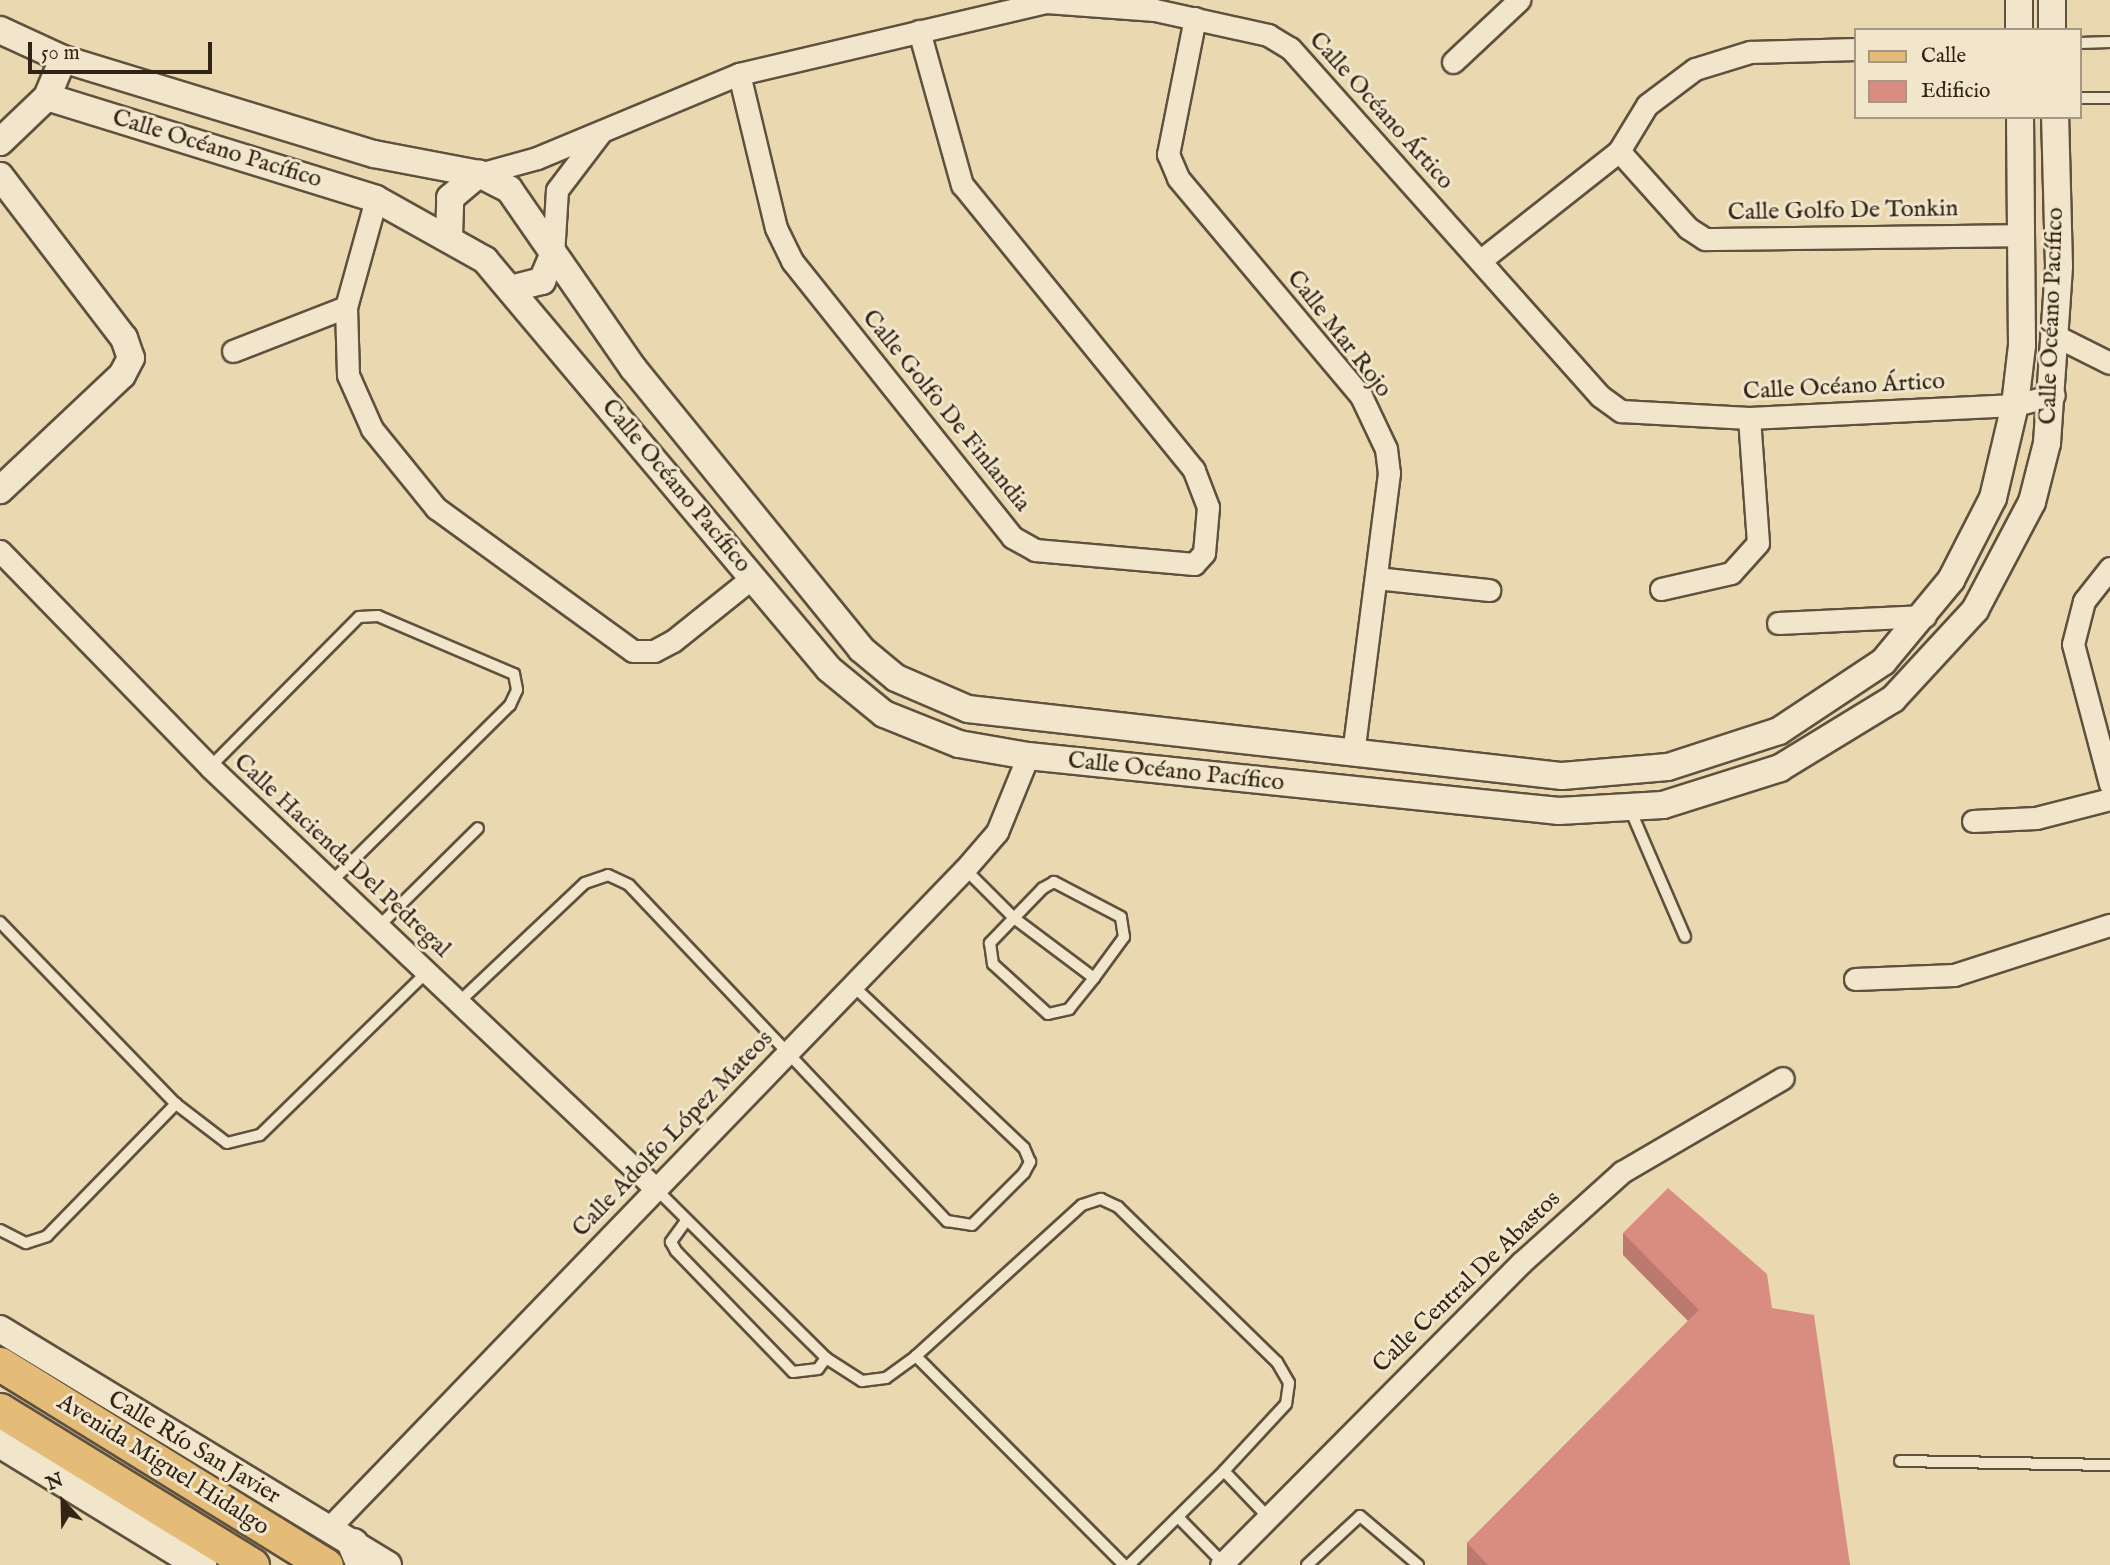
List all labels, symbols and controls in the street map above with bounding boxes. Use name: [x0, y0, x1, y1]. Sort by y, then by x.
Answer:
street label: Calle Océano Ártico: [1303, 26, 1459, 196]
scale bar: [32, 28, 215, 72]
legend: [1854, 28, 2082, 119]
text: 50 m: [41, 40, 80, 67]
text: Calle: [1921, 43, 1966, 70]
text: Edificio: [1921, 78, 1990, 105]
street label: Calle Océano Pacífico: [109, 103, 325, 195]
street label: Calle Golfo De Tonkin: [1727, 195, 1959, 227]
street label: Calle Océano Pacífico: [2034, 207, 2070, 425]
street label: Calle Mar Rojo: [1280, 265, 1398, 403]
street label: Calle Golfo De Finlandia: [856, 304, 1036, 518]
street label: Calle Océano Ártico: [1742, 367, 1946, 407]
street label: Calle Océano Pacífico: [595, 393, 757, 579]
street label: Calle Océano Pacífico: [1066, 746, 1286, 798]
street label: Calle Hacienda Del Pedregal: [228, 748, 456, 964]
street label: Calle Adolfo López Mateos: [567, 1025, 779, 1243]
street label: Calle Central De Abastos: [1367, 1185, 1567, 1379]
street label: Calle Río San Javier: [103, 1385, 285, 1511]
street label: Avenida Miguel Hidalgo: [52, 1388, 274, 1542]
north arrow: [28, 1467, 98, 1537]
text: N: [43, 1468, 67, 1497]

